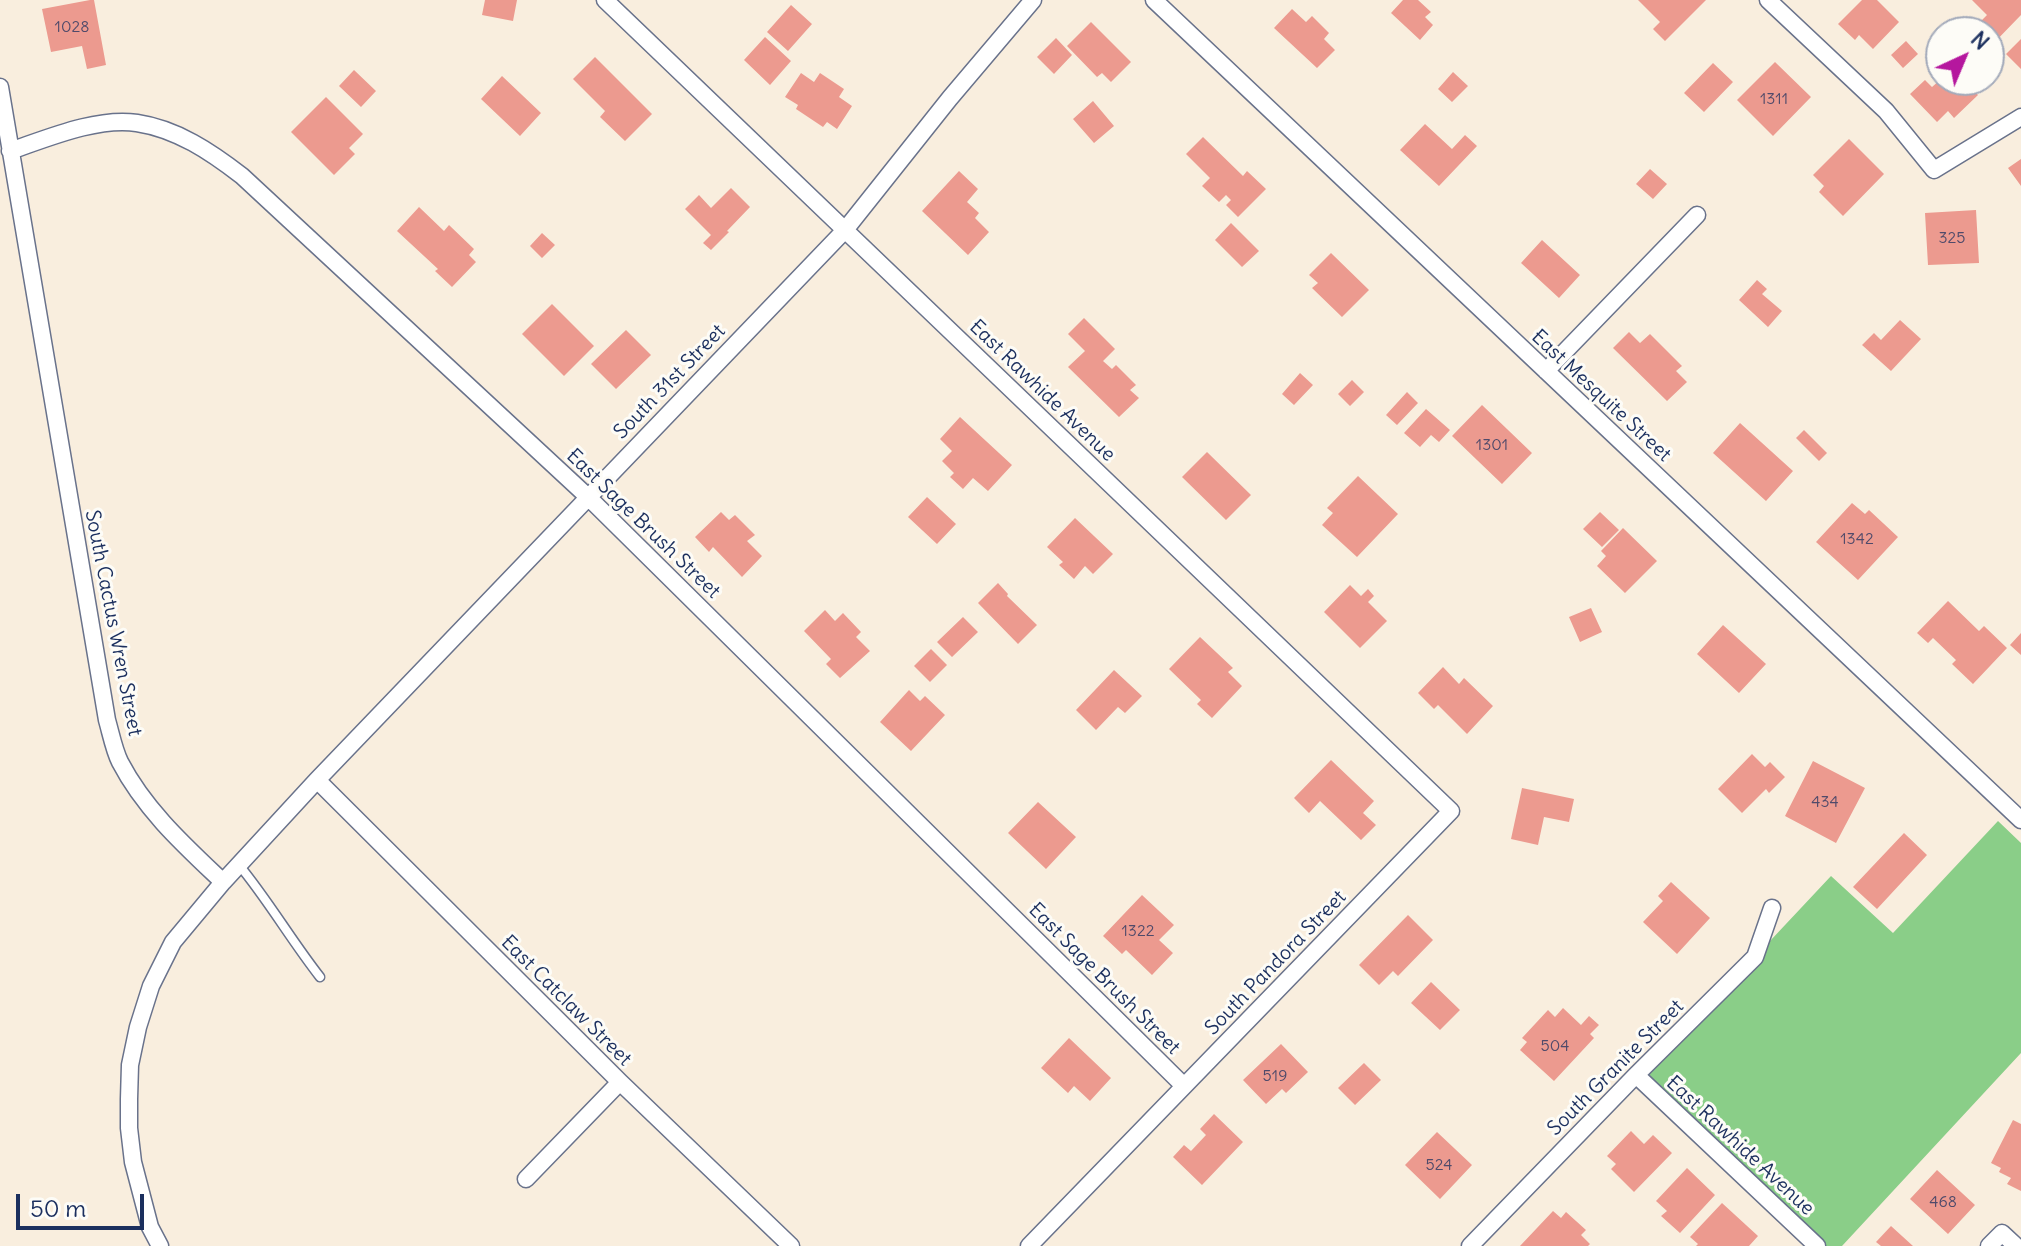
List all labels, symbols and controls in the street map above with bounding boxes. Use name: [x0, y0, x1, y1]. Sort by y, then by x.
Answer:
north arrow: [1925, 16, 2005, 96]
house number: 1028: [55, 17, 89, 37]
text: N: [1965, 25, 1995, 56]
house number: 1311: [1760, 89, 1788, 109]
house number: 325: [1938, 228, 1966, 248]
street label: East Rawhide Avenue: [964, 315, 1120, 467]
street label: South 31st Street: [609, 320, 731, 444]
street label: East Mesquite Street: [1526, 325, 1676, 467]
house number: 1301: [1476, 435, 1508, 455]
street label: East Sage Brush Street: [561, 444, 725, 604]
street label: South Cactus Wren Street: [79, 508, 147, 738]
house number: 1342: [1840, 529, 1874, 549]
house number: 434: [1811, 792, 1839, 812]
street label: South Pandora Street: [1201, 886, 1351, 1040]
street label: East Sage Brush Street: [1023, 898, 1185, 1060]
house number: 1322: [1122, 921, 1154, 941]
street label: East Catclaw Street: [496, 931, 636, 1071]
street label: South Granite Street: [1543, 995, 1689, 1141]
house number: 504: [1541, 1036, 1569, 1056]
house number: 519: [1263, 1066, 1287, 1086]
street label: East Rawhide Avenue: [1661, 1071, 1819, 1221]
house number: 524: [1426, 1155, 1452, 1175]
scale bar: [20, 1178, 148, 1228]
house number: 468: [1929, 1192, 1957, 1212]
text: 50 m: [30, 1193, 86, 1223]

